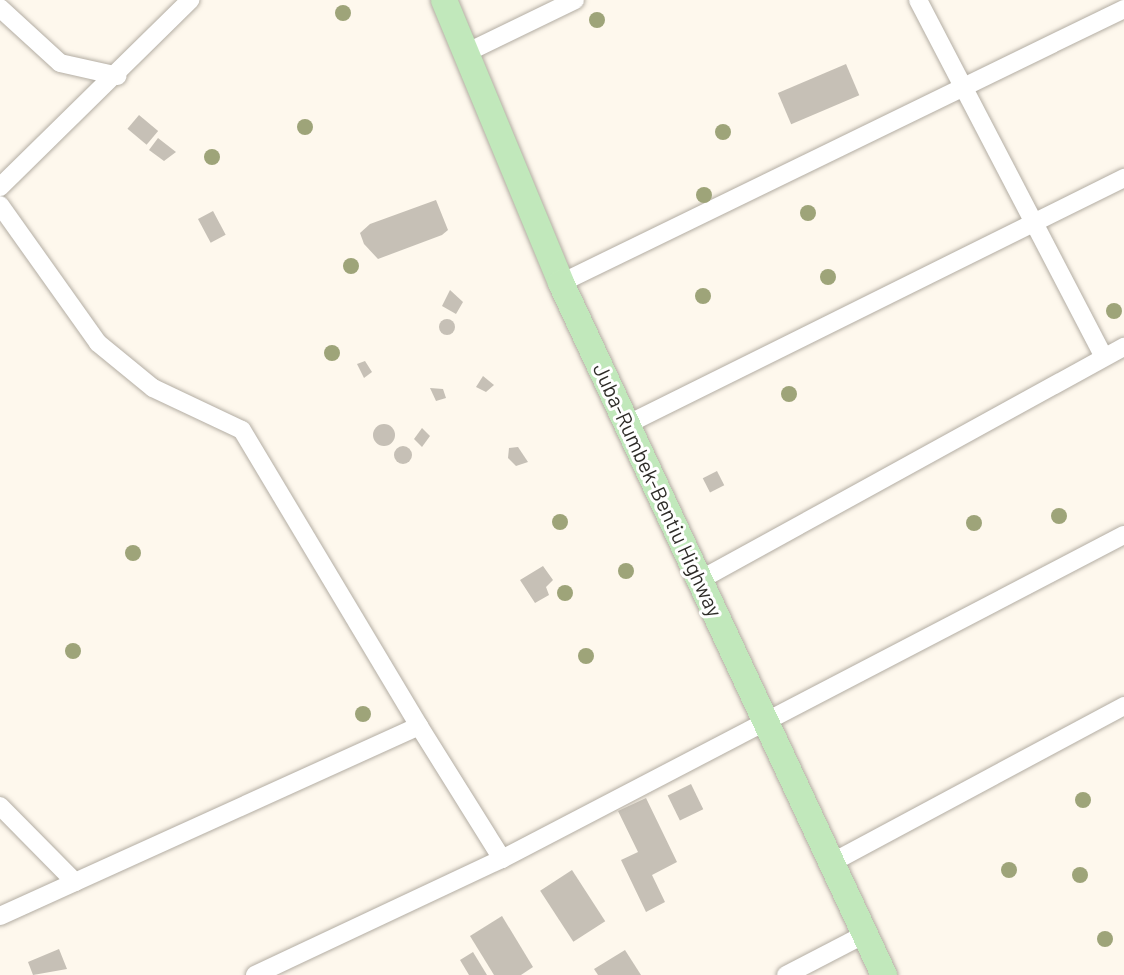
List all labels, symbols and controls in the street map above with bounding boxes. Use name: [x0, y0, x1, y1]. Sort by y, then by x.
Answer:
street label: Juba-Rumbek-Bentiu Highway: [588, 359, 728, 621]

